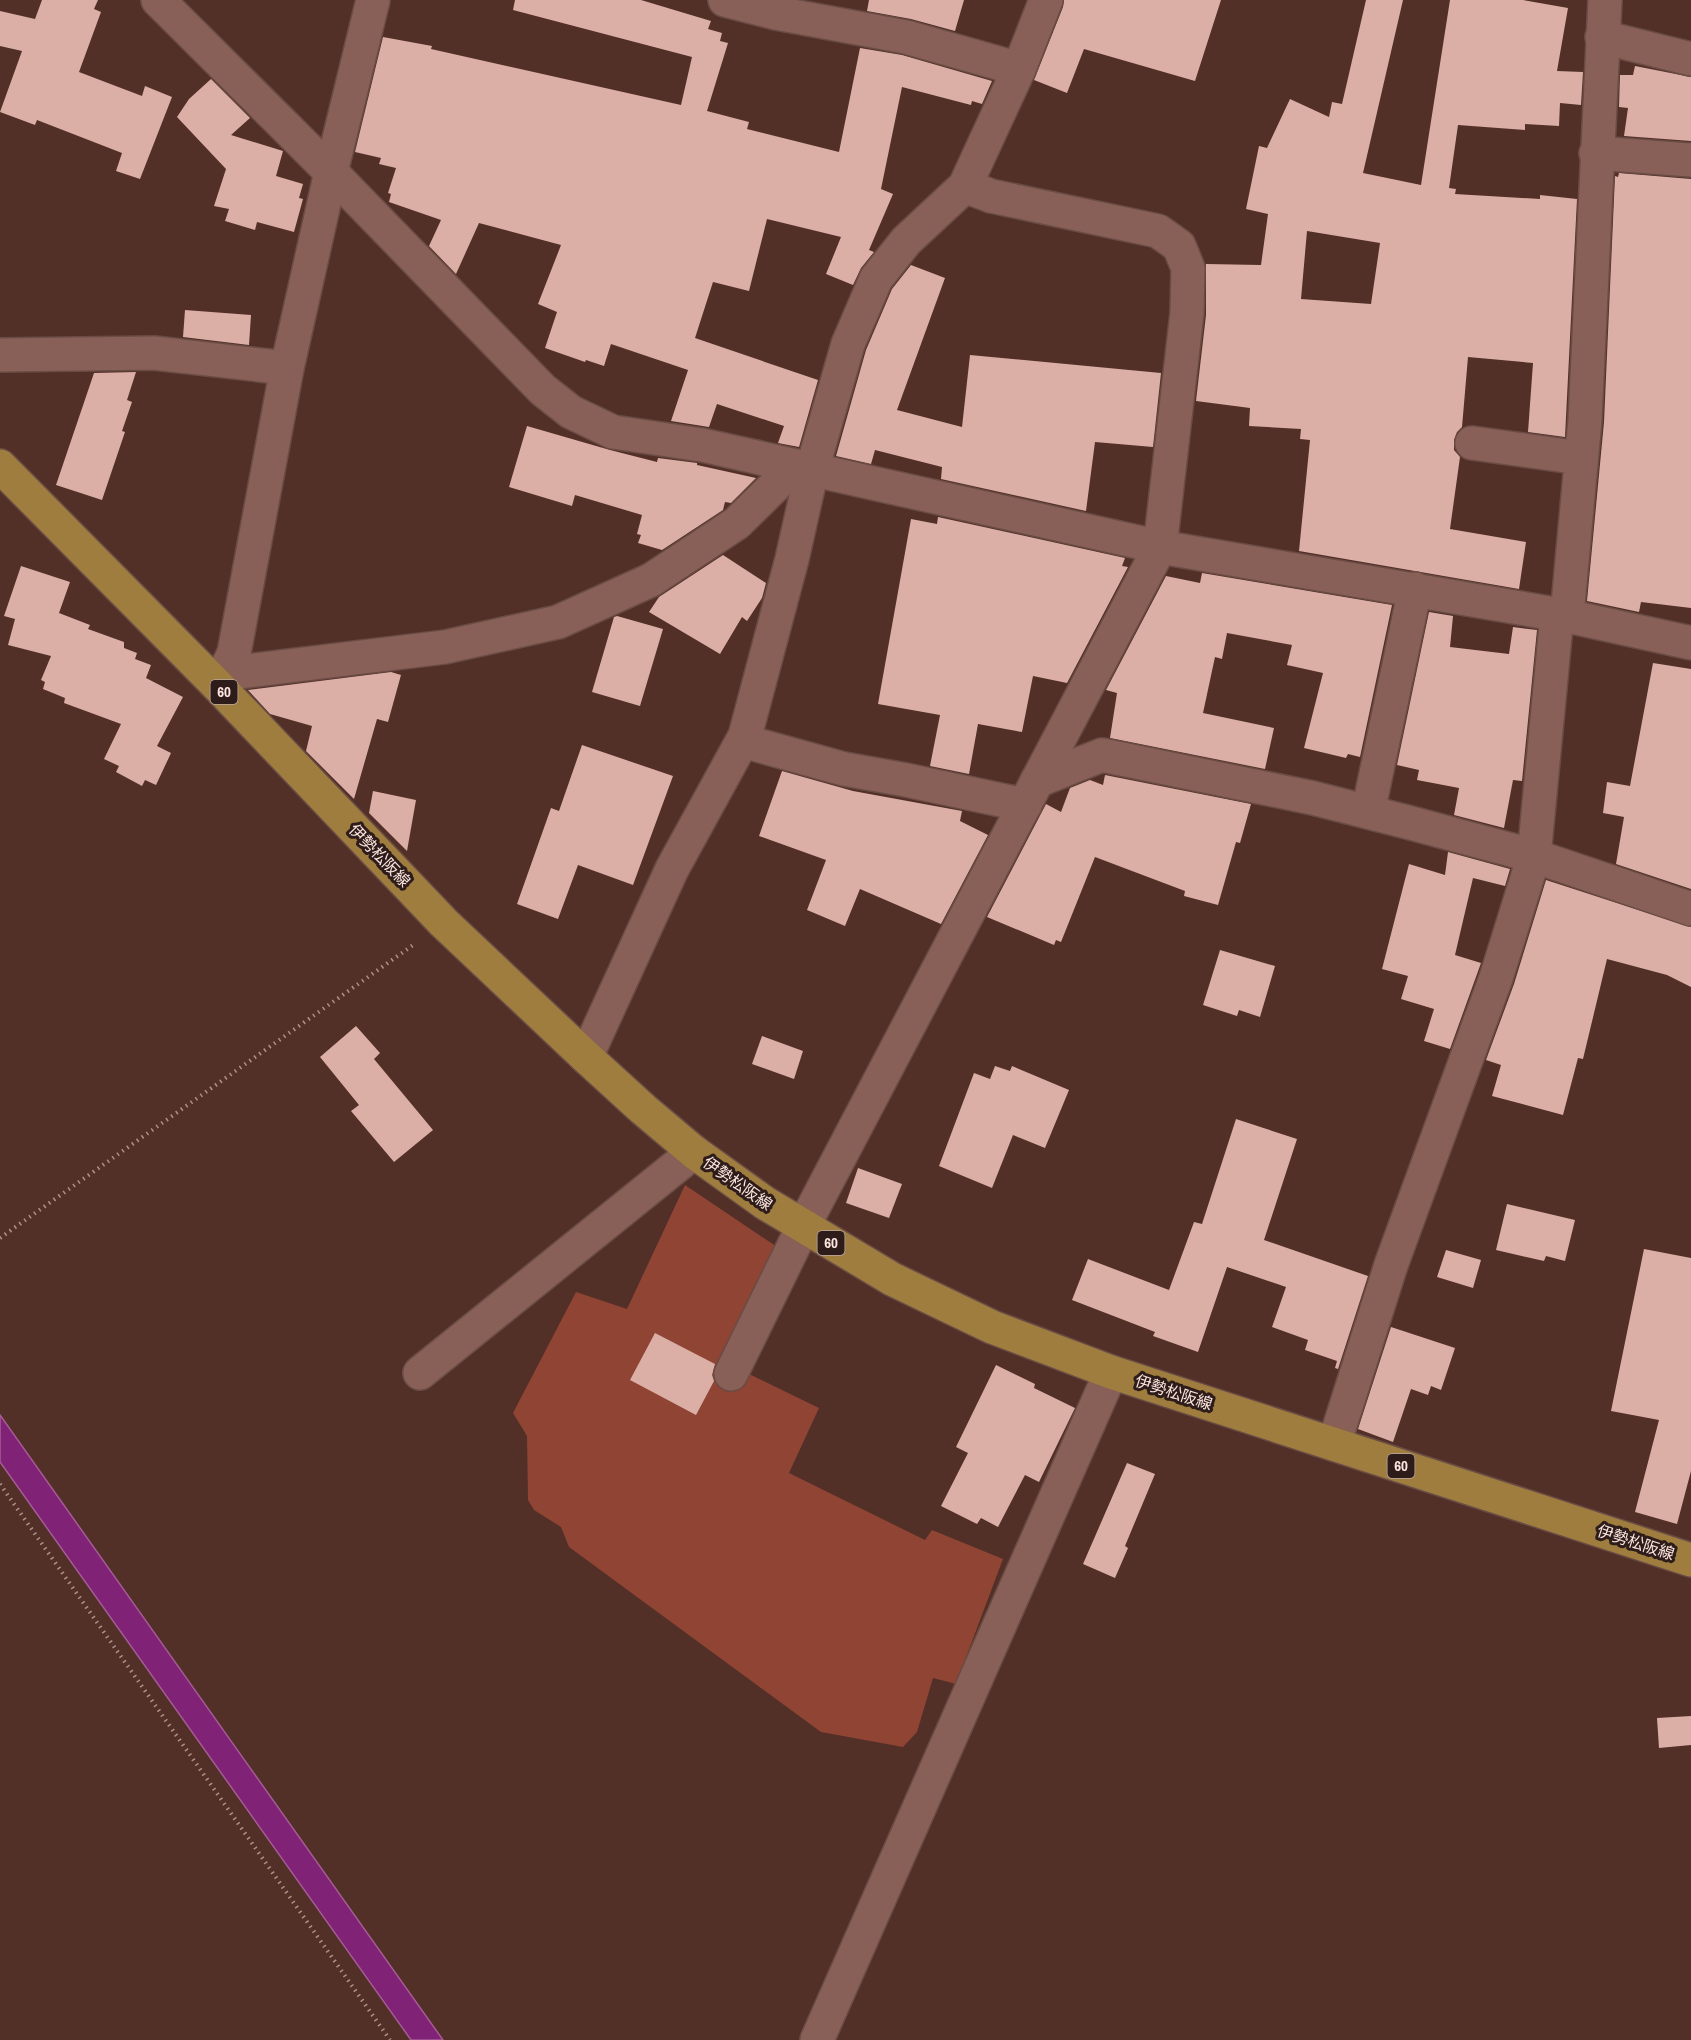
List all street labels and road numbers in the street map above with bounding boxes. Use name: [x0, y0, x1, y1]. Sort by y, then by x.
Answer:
road number: 60: [210, 680, 238, 704]
street label: 伊勢松阪線: [344, 819, 416, 891]
street label: 伊勢松阪線: [699, 1151, 777, 1215]
road number: 60: [818, 1231, 844, 1255]
street label: 伊勢松阪線: [1133, 1369, 1215, 1415]
road number: 60: [1388, 1454, 1414, 1478]
street label: 伊勢松阪線: [1595, 1519, 1677, 1565]

